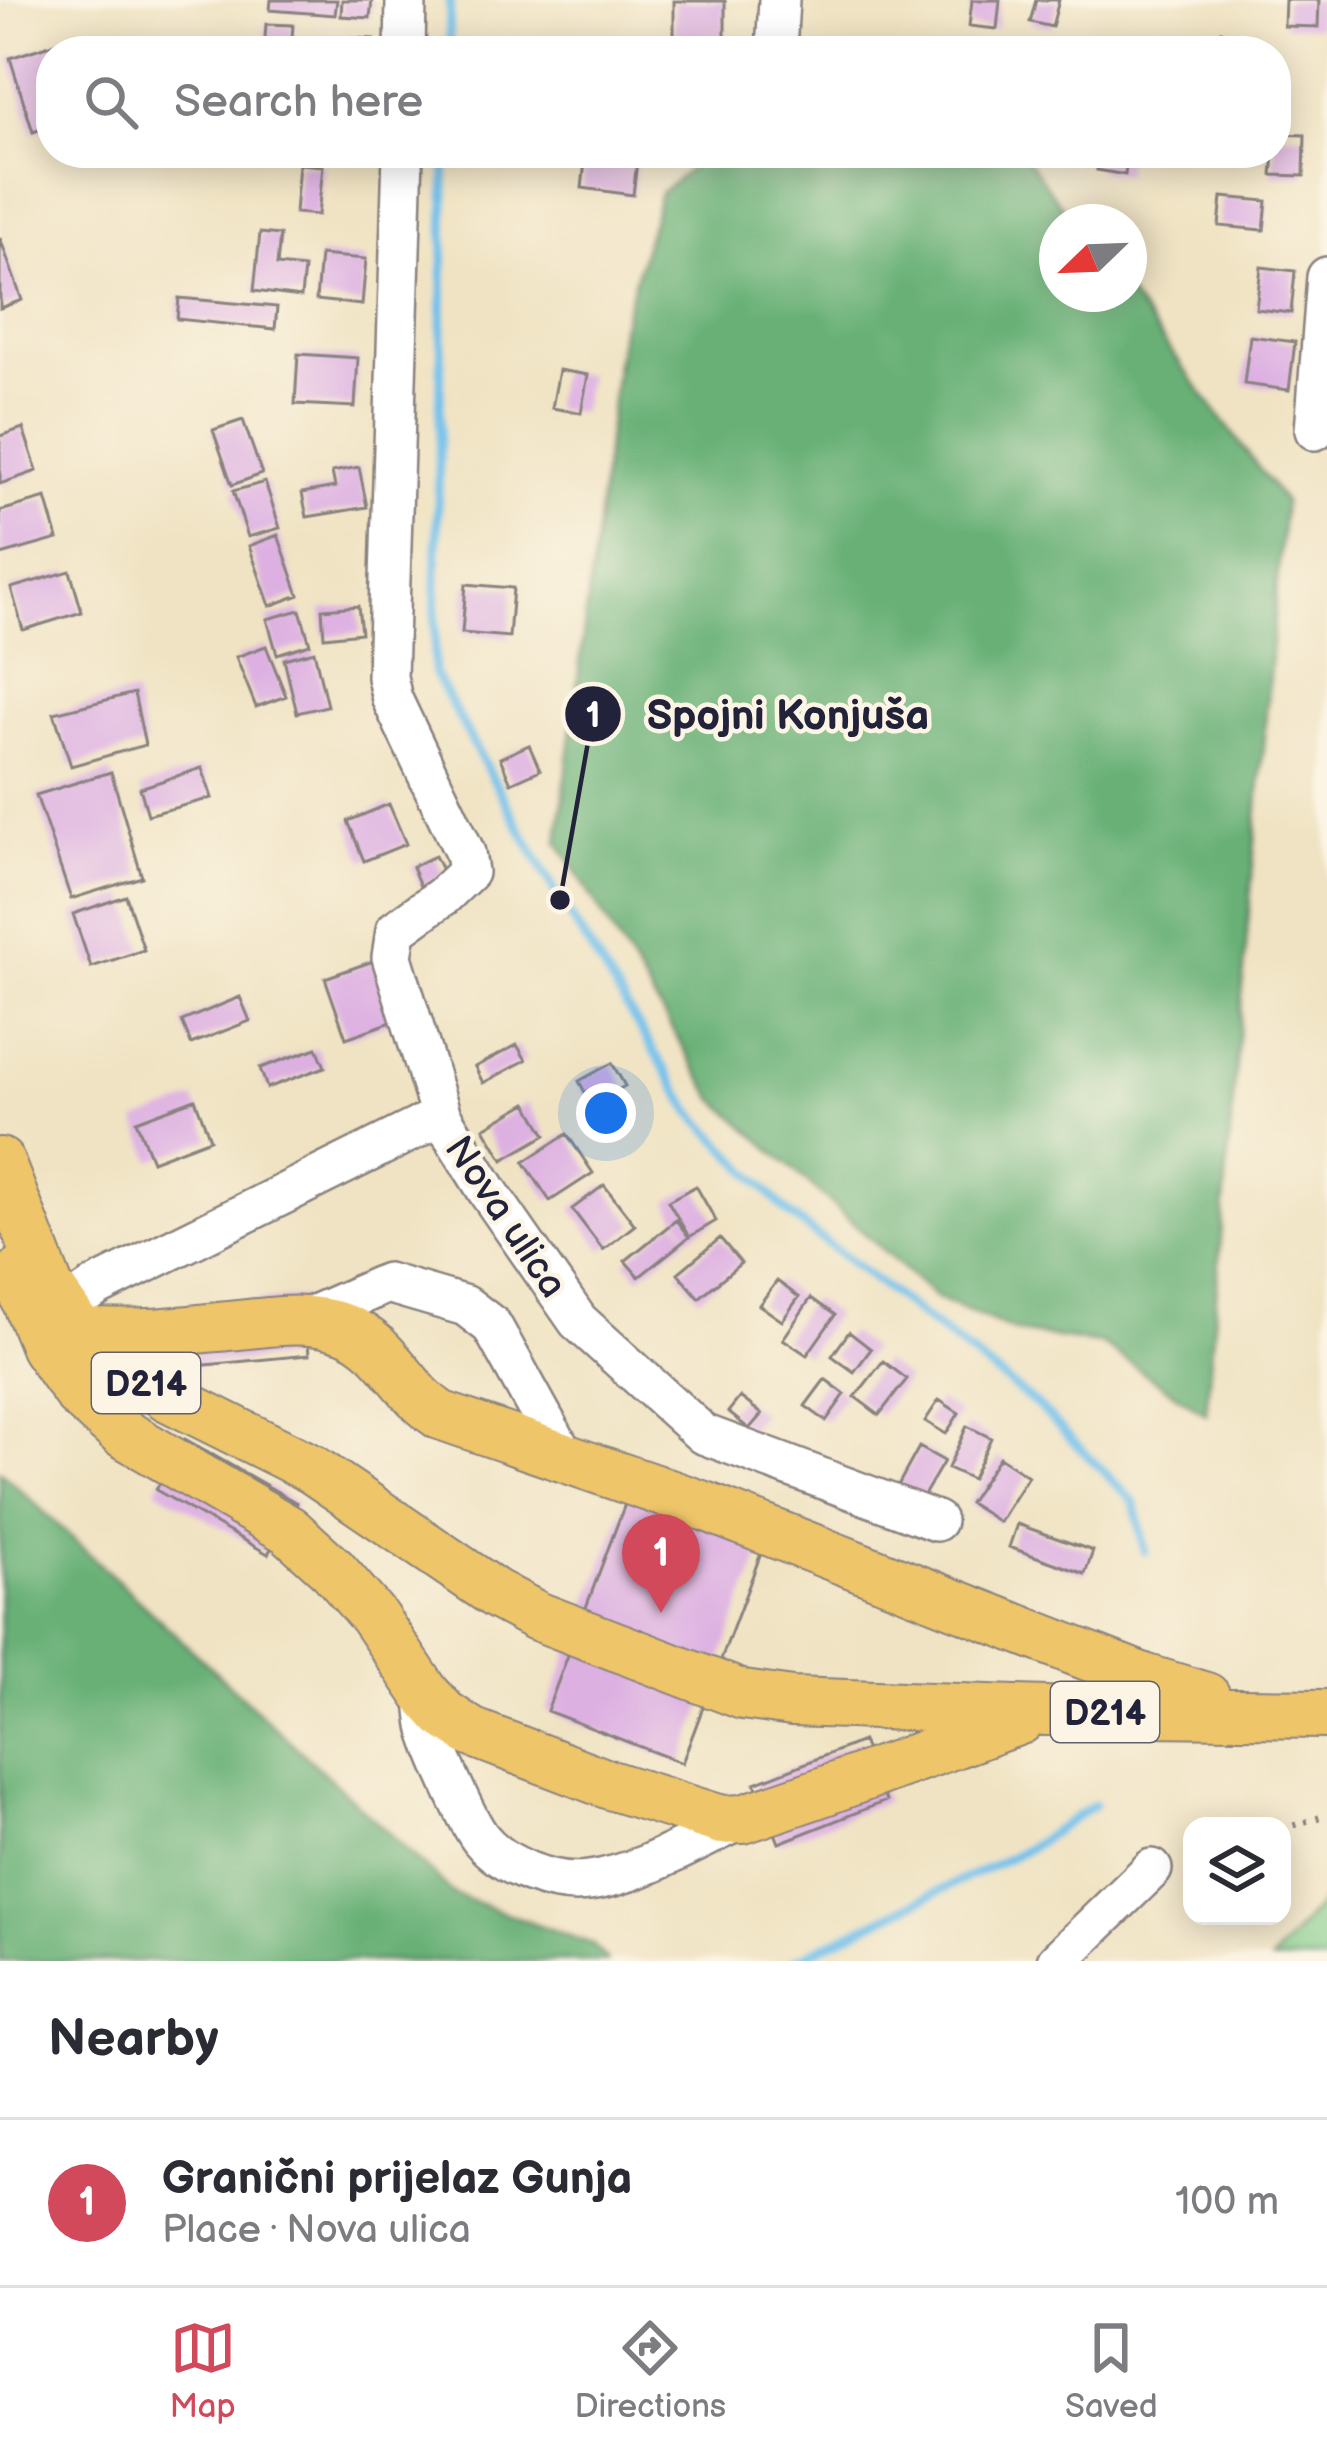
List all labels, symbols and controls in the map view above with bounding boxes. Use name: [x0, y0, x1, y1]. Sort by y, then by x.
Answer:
search box: [36, 36, 1291, 168]
icon: search: [78, 69, 144, 135]
text: Search here: [174, 75, 423, 130]
north arrow: [1039, 204, 1147, 312]
callout: Spojni Konjuša: [563, 675, 954, 753]
text: Spojni Konjuša: [647, 691, 929, 742]
text: 1: [585, 695, 601, 738]
your location: [576, 1083, 636, 1143]
street label: Nova ulica: [434, 1128, 576, 1307]
road number: D214: [92, 1353, 200, 1413]
pin: 1: [622, 1514, 700, 1613]
road number: D214: [1051, 1682, 1159, 1742]
map controls: [1183, 1817, 1291, 1925]
button: layers: [1183, 1817, 1291, 1925]
text: Nearby: [48, 2009, 219, 2070]
text: Granični prijelaz Gunja: [162, 2152, 632, 2207]
text: 1: [79, 2179, 95, 2226]
text: 100 m: [1175, 2179, 1279, 2226]
text: Place · Nova ulica: [162, 2207, 471, 2254]
tab: Map: [169, 2315, 236, 2427]
tab: Directions: [574, 2315, 726, 2427]
tab: Saved: [1065, 2315, 1158, 2427]

